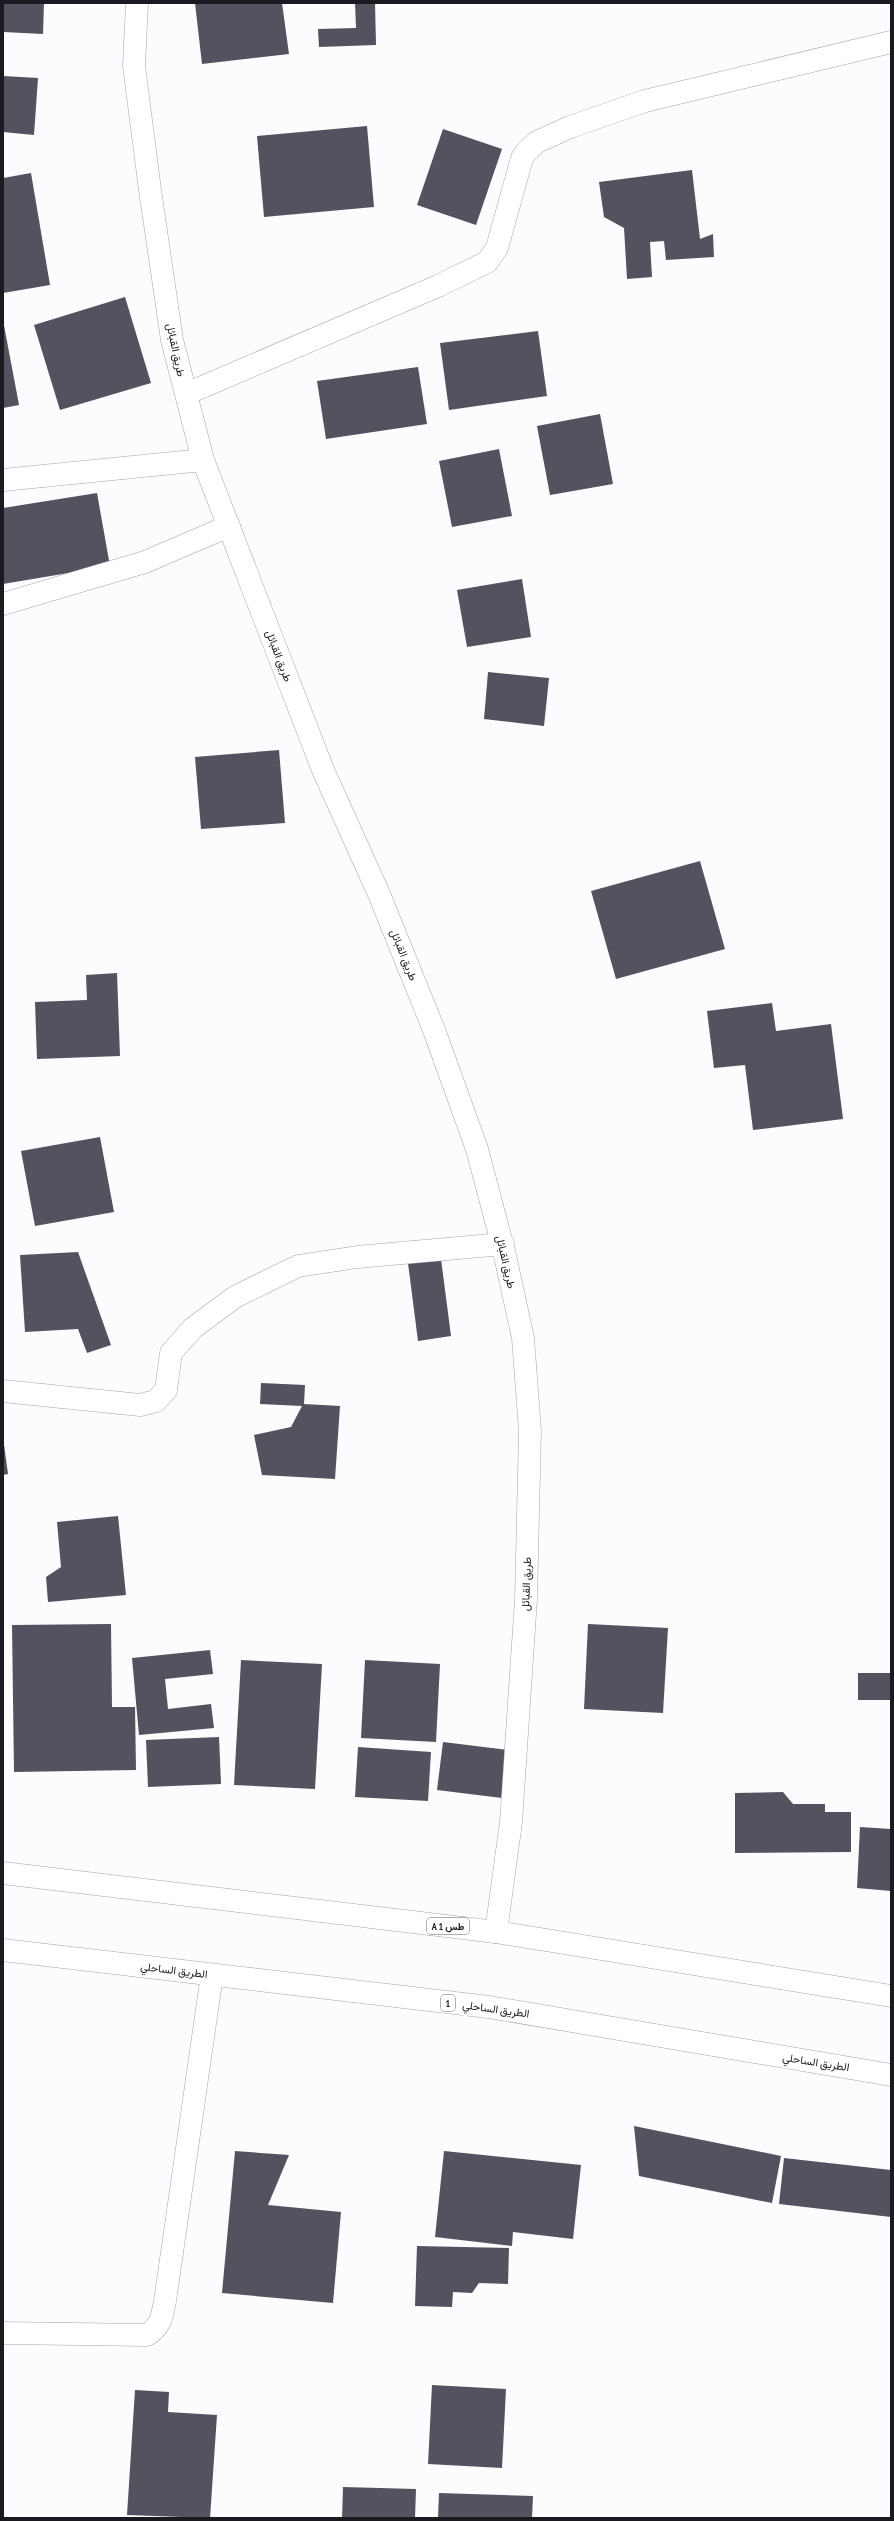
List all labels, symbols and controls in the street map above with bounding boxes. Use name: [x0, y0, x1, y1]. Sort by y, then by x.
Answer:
street label: طريق القبائل: [164, 322, 188, 378]
street label: طريق القبائل: [263, 628, 295, 684]
street label: طريق القبائل: [387, 927, 421, 983]
street label: طريق القبائل: [493, 1234, 519, 1290]
street label: طريق القبائل: [518, 1557, 534, 1611]
road number: A 1 طس: [427, 1918, 469, 1934]
street label: الطريق الساحلي: [139, 1959, 208, 1984]
road number: 1: [441, 1995, 455, 2011]
street label: الطريق الساحلي: [461, 1997, 530, 2024]
street label: الطريق الساحلي: [781, 2050, 850, 2077]

